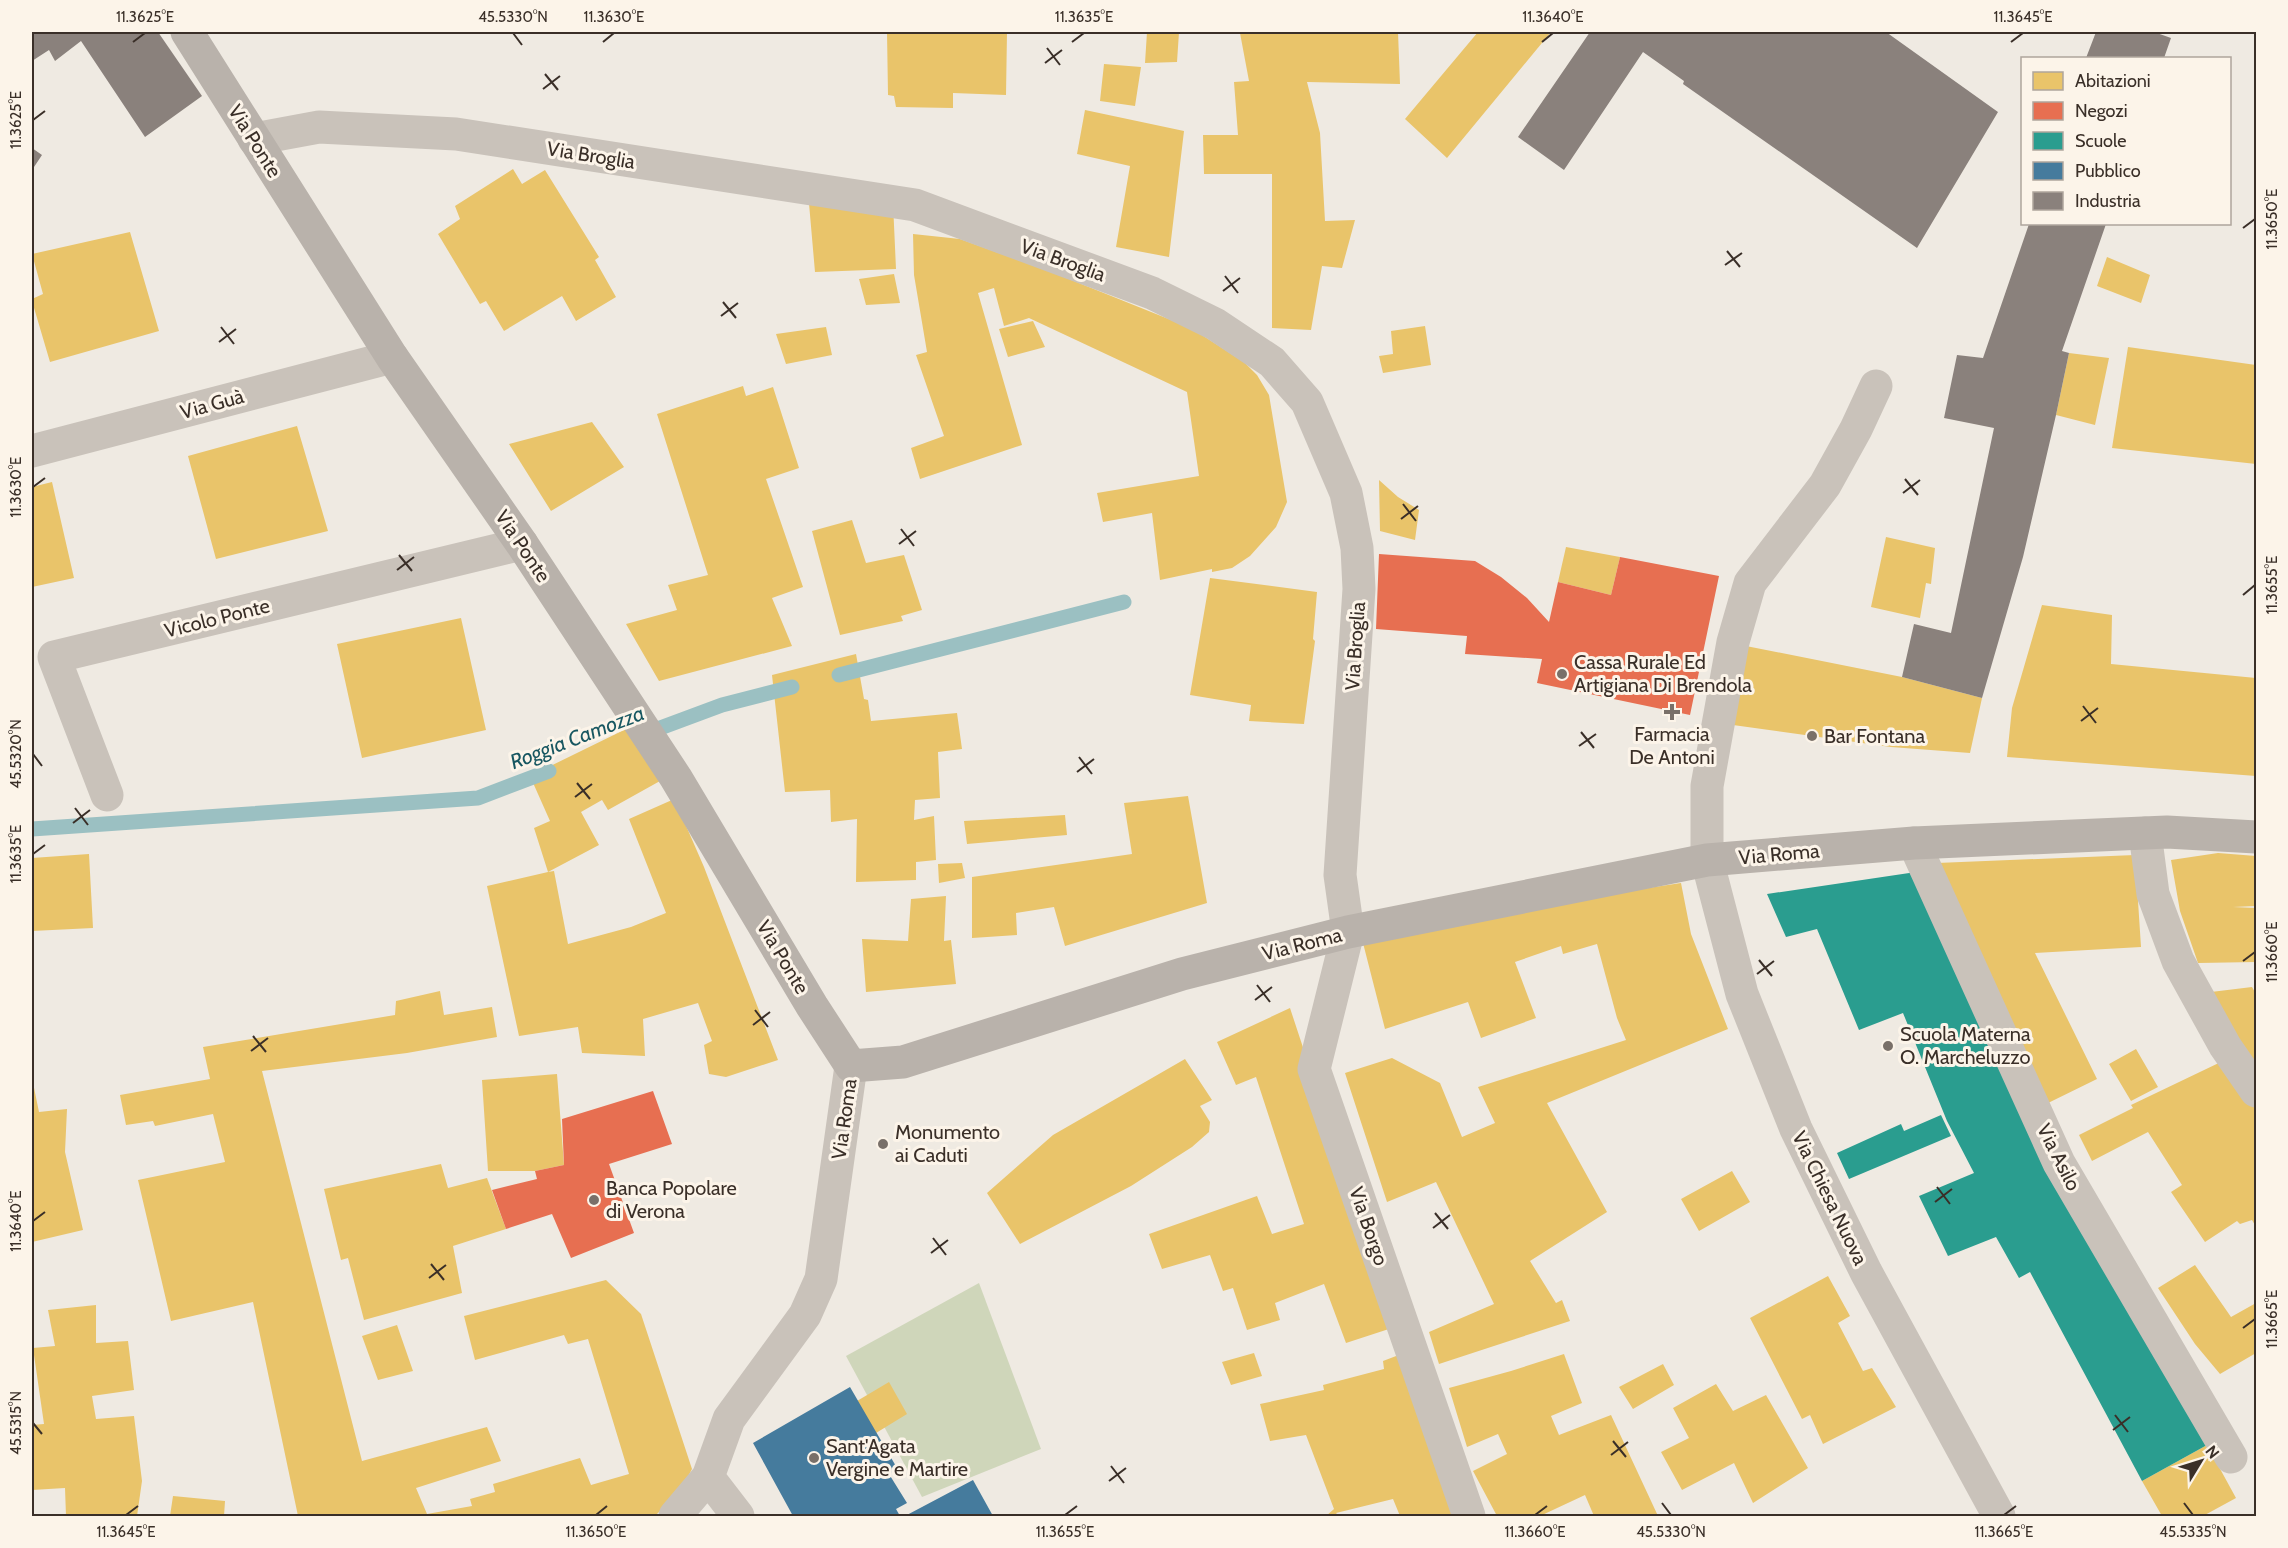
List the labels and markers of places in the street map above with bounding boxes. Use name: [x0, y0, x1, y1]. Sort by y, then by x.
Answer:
place label: Cassa Rurale Ed Artigiana Di Brendola: [1574, 650, 1752, 697]
marker: Cassa Rurale Ed Artigiana Di Brendola: [1555, 667, 1569, 681]
marker: Farmacia De Antoni: [1665, 705, 1679, 719]
place label: Farmacia De Antoni: [1629, 722, 1715, 769]
place label: Bar Fontana: [1824, 724, 1925, 748]
marker: Bar Fontana: [1805, 729, 1819, 743]
place label: Scuola Materna O. Marcheluzzo: [1900, 1022, 2031, 1069]
marker: Scuola Materna O. Marcheluzzo: [1881, 1039, 1895, 1053]
place label: Monumento ai Caduti: [895, 1120, 1000, 1167]
marker: Monumento ai Caduti: [876, 1137, 890, 1151]
place label: Banca Popolare di Verona: [606, 1176, 737, 1223]
marker: Banca Popolare di Verona: [587, 1193, 601, 1207]
place label: Sant'Agata Vergine e Martire: [826, 1434, 968, 1481]
marker: Sant'Agata Vergine e Martire: [807, 1451, 821, 1465]

